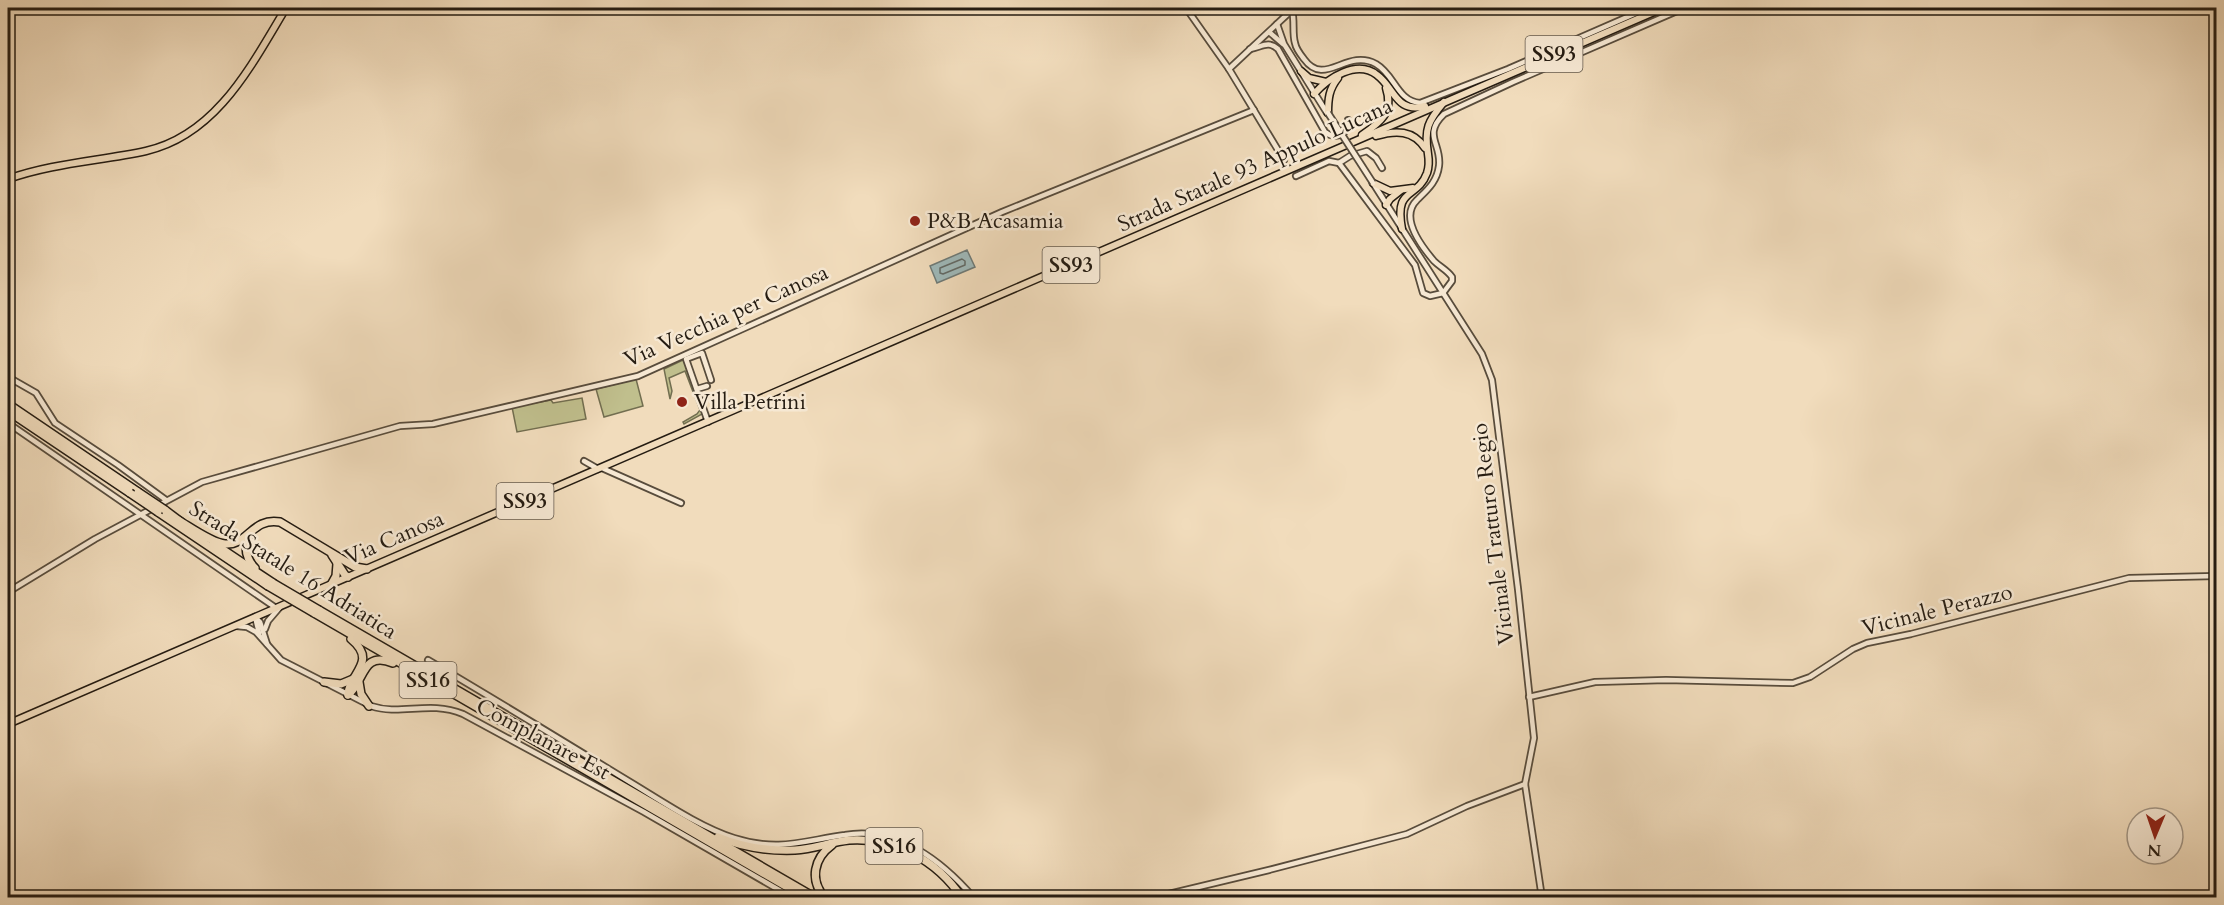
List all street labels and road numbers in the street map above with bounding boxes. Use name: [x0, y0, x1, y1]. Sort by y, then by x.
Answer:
road number: SS93: [1526, 36, 1582, 72]
street label: Strada Statale 93 Appulo Lucana: [1113, 90, 1398, 239]
road number: SS93: [1042, 247, 1100, 283]
street label: Via Vecchia per Canosa: [619, 257, 833, 375]
street label: Vicinale Tratturo Regio: [1464, 421, 1521, 647]
road number: SS93: [496, 483, 554, 519]
street label: Strada Statale 16 Adriatica: [183, 494, 403, 647]
street label: Via Canosa: [340, 503, 449, 572]
street label: Vicinale Perazzo: [1859, 577, 2016, 643]
road number: SS16: [400, 662, 456, 698]
street label: Complanare Est: [471, 691, 615, 787]
road number: SS16: [866, 828, 922, 864]

